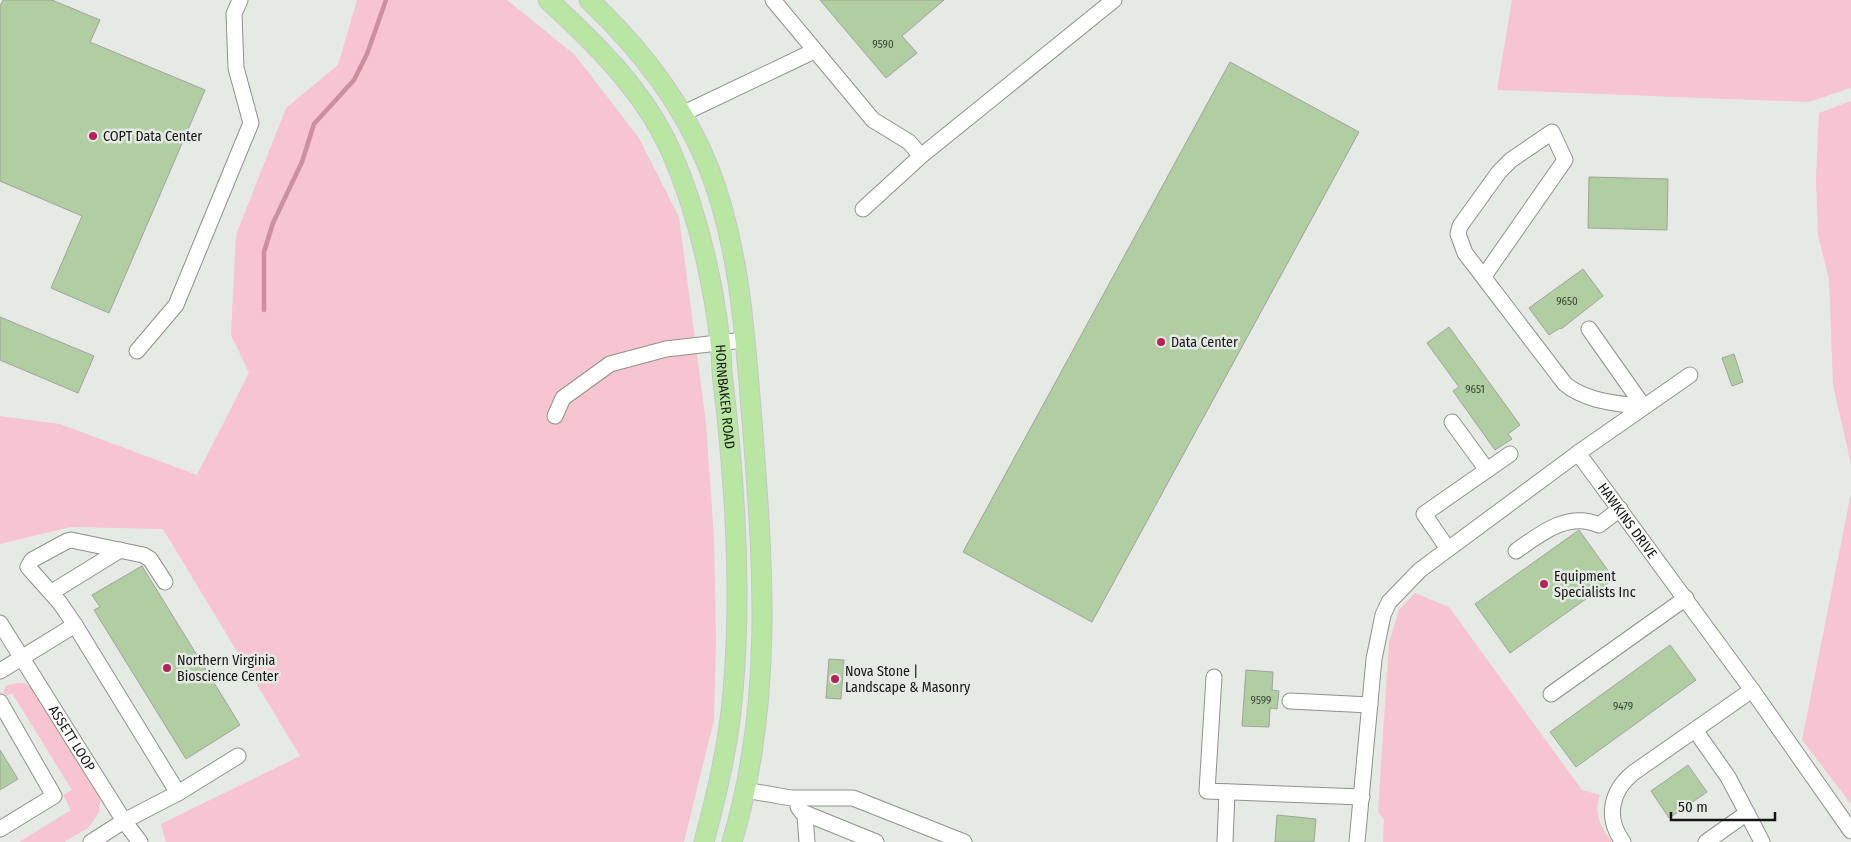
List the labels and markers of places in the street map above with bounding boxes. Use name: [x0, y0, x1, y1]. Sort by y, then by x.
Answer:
place label: COPT Data Center: [103, 128, 202, 145]
marker: COPT Data Center: [87, 130, 99, 142]
place label: Data Center: [1171, 334, 1238, 351]
marker: Data Center: [1155, 336, 1167, 348]
place label: Equipment Specialists Inc: [1554, 568, 1636, 601]
marker: Equipment Specialists Inc: [1538, 578, 1550, 590]
place label: Northern Virginia Bioscience Center: [177, 652, 279, 685]
marker: Northern Virginia Bioscience Center: [161, 662, 173, 674]
place label: Nova Stone | Landscape & Masonry: [845, 663, 971, 696]
marker: Nova Stone | Landscape & Masonry: [829, 673, 841, 685]

